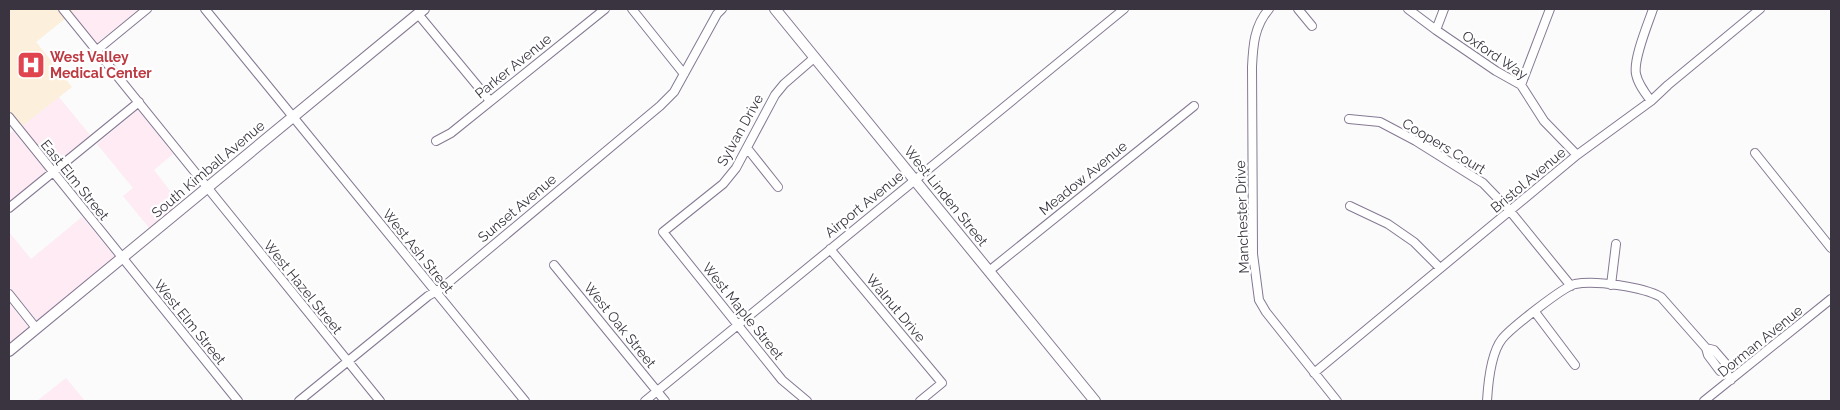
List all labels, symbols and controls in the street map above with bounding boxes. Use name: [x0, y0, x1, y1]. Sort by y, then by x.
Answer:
street label: Oxford Way: [1459, 27, 1531, 83]
street label: Parker Avenue: [472, 30, 554, 102]
place label: West Valley Medical Center: [50, 49, 152, 81]
hospital icon: West Valley Medical Center: [16, 50, 46, 80]
street label: Sylvan Drive: [714, 91, 766, 169]
street label: Coopers Court: [1399, 115, 1489, 177]
street label: South Kimball Avenue: [148, 117, 268, 221]
street label: East Elm Street: [38, 137, 112, 224]
street label: Meadow Avenue: [1036, 138, 1130, 218]
street label: West Linden Street: [901, 143, 991, 249]
street label: Bristol Avenue: [1487, 144, 1569, 216]
street label: Manchester Drive: [1232, 160, 1252, 274]
street label: Airport Avenue: [822, 167, 906, 241]
street label: Sunset Avenue: [475, 171, 559, 245]
street label: West Ash Street: [379, 206, 457, 296]
street label: West Hazel Street: [260, 237, 346, 337]
street label: West Maple Street: [699, 259, 787, 363]
street label: Walnut Drive: [863, 271, 929, 345]
street label: West Elm Street: [151, 276, 229, 368]
street label: West Oak Street: [581, 279, 659, 371]
street label: Dorman Avenue: [1714, 302, 1806, 380]

